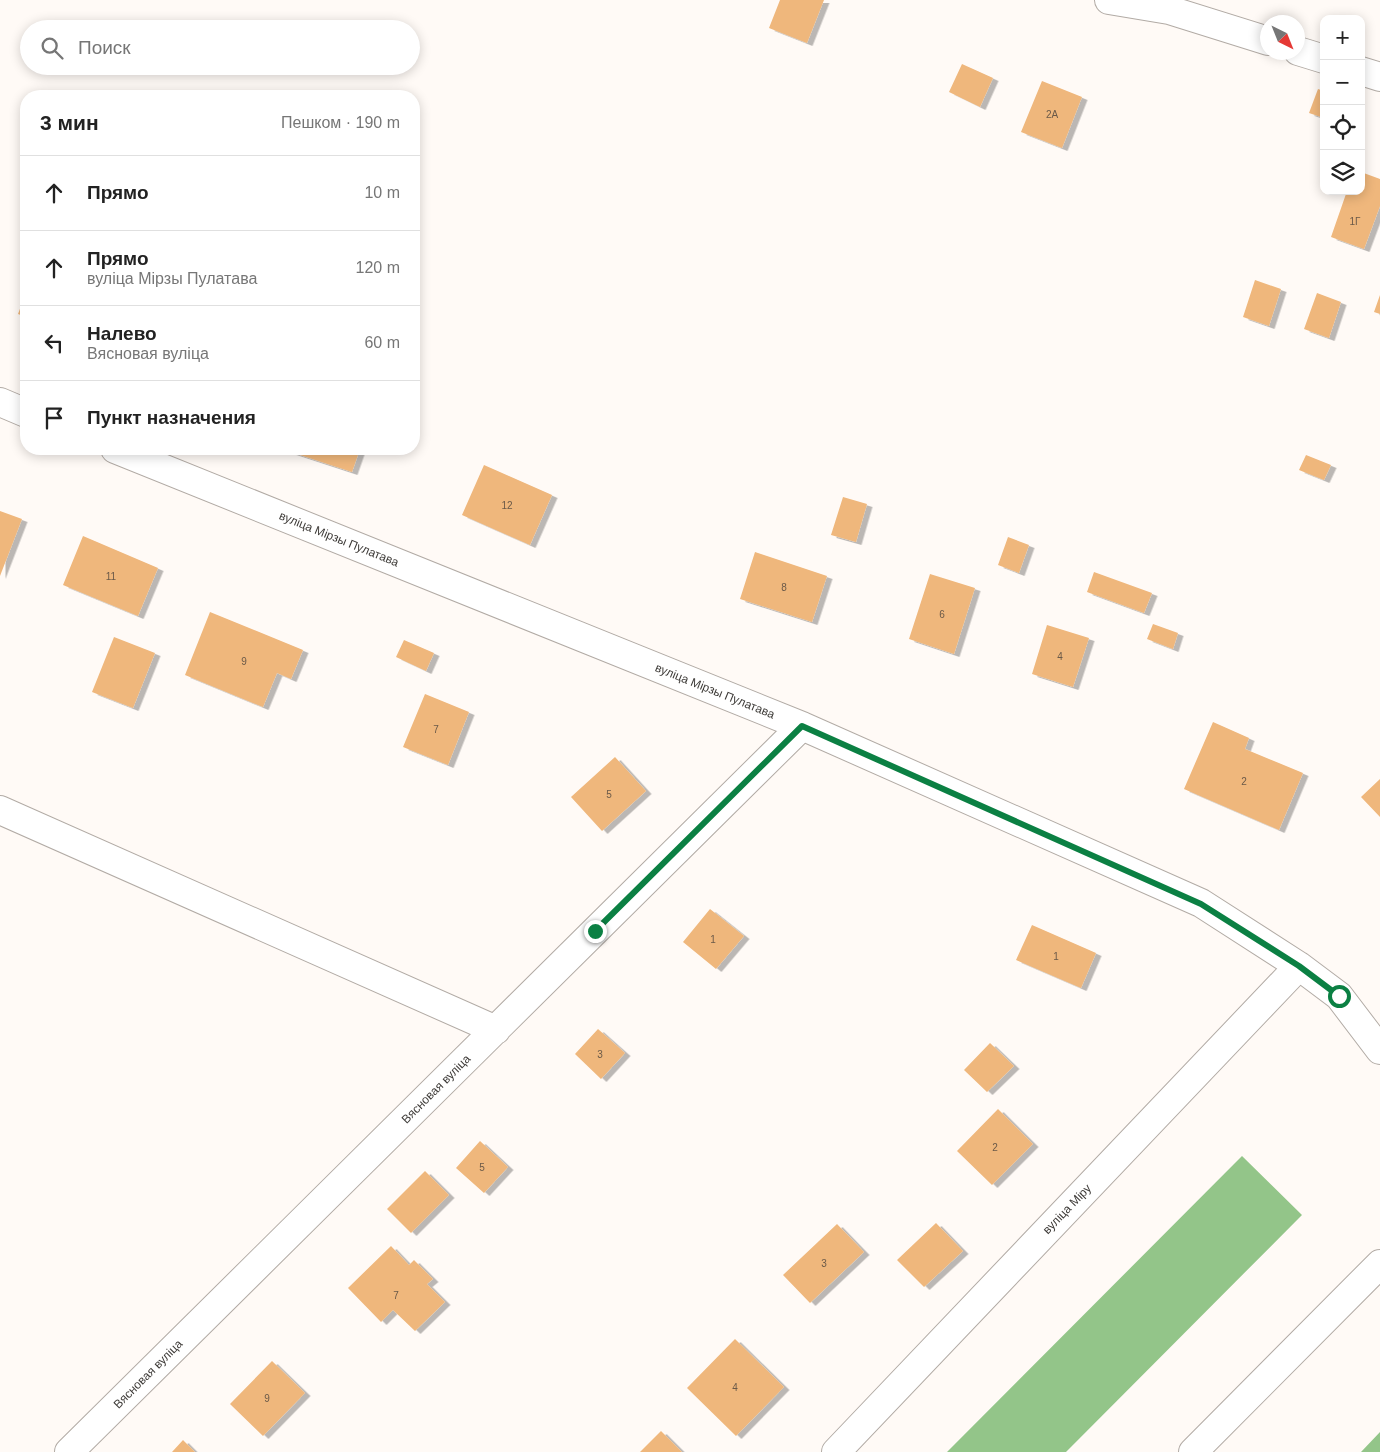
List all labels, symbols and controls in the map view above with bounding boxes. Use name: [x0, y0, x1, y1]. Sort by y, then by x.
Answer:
north arrow: [1260, 15, 1305, 60]
map controls: [1320, 15, 1365, 195]
button: +: [1320, 15, 1365, 60]
search box: [20, 20, 420, 75]
icon: search: [38, 34, 66, 62]
text: Поиск: [78, 37, 131, 58]
button: −: [1320, 60, 1365, 105]
button: locate: [1320, 105, 1365, 150]
house number: 2А: [1046, 109, 1058, 120]
text: 3 мин: [40, 111, 99, 134]
text: Пешком · 190 m: [281, 114, 400, 131]
button: layers: [1320, 150, 1365, 195]
icon: ahead: [40, 179, 68, 207]
text: Прямо: [87, 182, 149, 203]
text: 10 m: [364, 184, 400, 201]
house number: 1Г: [1350, 216, 1361, 227]
text: Прямо: [87, 248, 149, 269]
icon: ahead: [40, 254, 68, 282]
text: 120 m: [356, 259, 400, 276]
text: вуліца Мірзы Пулатава: [87, 270, 257, 287]
text: Налево: [87, 323, 157, 344]
icon: left: [40, 329, 68, 357]
text: 60 m: [364, 334, 400, 351]
text: Вясновая вуліца: [87, 345, 209, 362]
icon: arrive: [40, 404, 68, 432]
text: Пункт назначения: [87, 407, 256, 428]
house number: 12: [501, 500, 513, 511]
street label: вуліца Мірзы Пулатава: [277, 509, 401, 570]
house number: 11: [106, 571, 117, 582]
house number: 8: [781, 582, 787, 593]
house number: 6: [939, 609, 945, 620]
house number: 4: [1057, 651, 1063, 662]
house number: 9: [241, 656, 247, 667]
street label: вуліца Мірзы Пулатава: [653, 661, 777, 722]
house number: 7: [433, 724, 439, 735]
house number: 2: [1241, 776, 1247, 787]
house number: 5: [606, 789, 612, 800]
route end: [584, 920, 607, 943]
house number: 1: [710, 934, 716, 945]
house number: 1: [1053, 951, 1059, 962]
route start: [1328, 985, 1351, 1008]
house number: 3: [597, 1049, 603, 1060]
street label: Вясновая вуліца: [399, 1051, 474, 1126]
house number: 2: [992, 1142, 998, 1153]
house number: 5: [479, 1162, 485, 1173]
street label: вуліца Міру: [1040, 1181, 1094, 1237]
house number: 3: [821, 1258, 827, 1269]
house number: 7: [393, 1290, 399, 1301]
street label: Вясновая вуліца: [111, 1336, 186, 1411]
house number: 4: [732, 1382, 738, 1393]
house number: 9: [264, 1393, 270, 1404]

